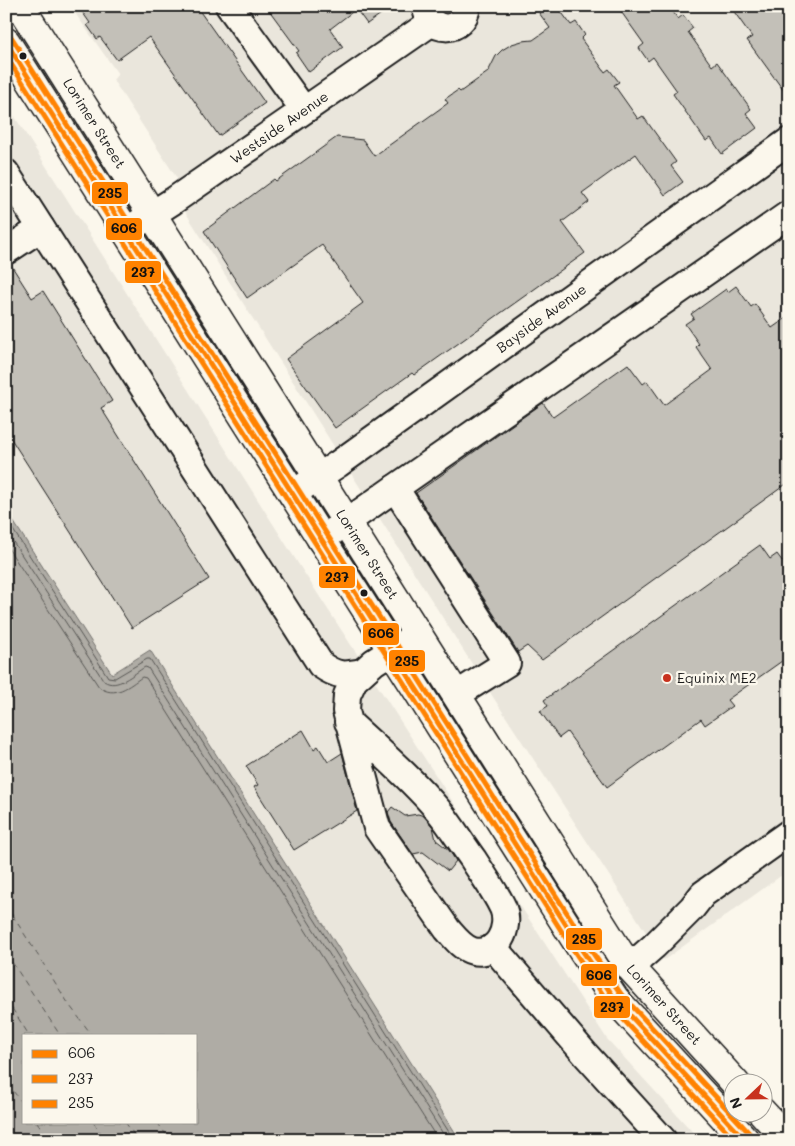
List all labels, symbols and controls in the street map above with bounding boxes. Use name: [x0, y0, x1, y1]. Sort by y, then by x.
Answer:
unlabelled marker: [18, 51, 28, 61]
street label: Lorimer Street: [59, 75, 130, 172]
street label: Westside Avenue: [226, 86, 332, 168]
line badge: 235: [91, 181, 129, 205]
text: 235: [98, 183, 122, 202]
line badge: 606: [105, 217, 143, 241]
text: 606: [111, 218, 137, 237]
line badge: 237: [124, 260, 162, 284]
text: 237: [131, 262, 155, 281]
street label: Bayside Avenue: [492, 279, 590, 357]
street label: Lorimer Street: [332, 505, 403, 603]
line badge: 237: [318, 565, 356, 589]
text: 237: [325, 567, 349, 586]
unlabelled marker: [359, 588, 369, 598]
line badge: 606: [362, 622, 400, 646]
text: 606: [368, 623, 394, 642]
line badge: 235: [388, 649, 426, 673]
text: 235: [395, 651, 419, 670]
place label: Equinix ME2: [677, 668, 757, 687]
marker: Equinix ME2: [661, 672, 673, 684]
line badge: 235: [565, 927, 603, 951]
text: 235: [572, 929, 596, 948]
street label: Lorimer Street: [623, 960, 706, 1049]
line badge: 606: [580, 963, 618, 987]
text: 606: [586, 965, 612, 984]
line badge: 237: [593, 995, 631, 1019]
text: 237: [600, 997, 624, 1016]
legend: [22, 1034, 198, 1124]
text: 606: [68, 1042, 95, 1062]
text: 237: [68, 1068, 94, 1088]
north arrow: [722, 1074, 772, 1124]
text: 235: [68, 1092, 94, 1112]
text: N: [725, 1095, 746, 1112]

